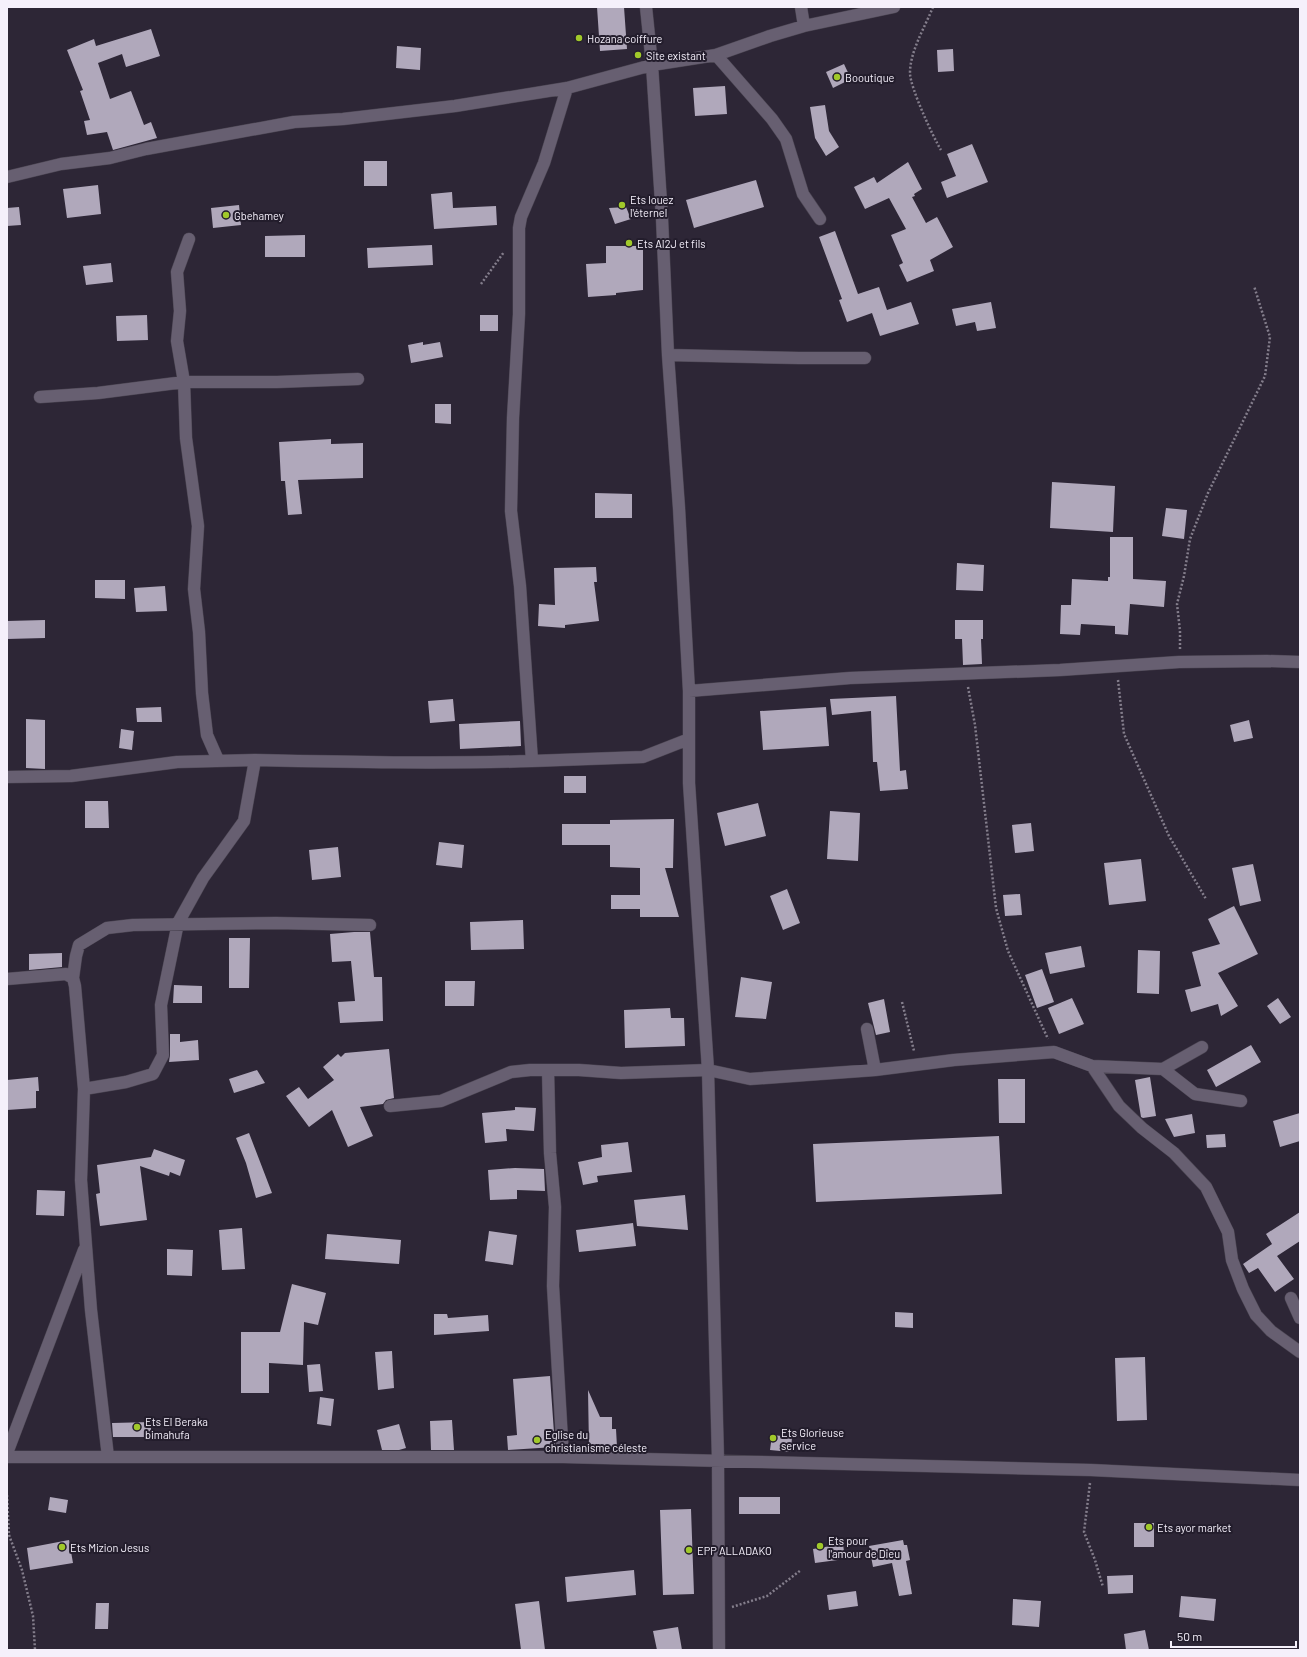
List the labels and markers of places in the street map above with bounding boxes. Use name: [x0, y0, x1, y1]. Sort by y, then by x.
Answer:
place label: Hozana coiffure: [587, 32, 663, 45]
marker: Hozana coiffure: [574, 33, 584, 43]
place label: Site existant: [646, 49, 706, 62]
marker: Site existant: [633, 50, 643, 60]
place label: Booutique: [845, 71, 895, 84]
marker: Booutique: [832, 72, 842, 82]
place label: Ets louez l'éternel: [630, 193, 673, 219]
marker: Ets louez l'éternel: [617, 200, 627, 210]
place label: Gbehamey: [234, 209, 284, 222]
marker: Gbehamey: [221, 210, 231, 220]
place label: Ets AI2J et fils: [637, 237, 706, 250]
marker: Ets AI2J et fils: [624, 238, 634, 248]
place label: Ets El Beraka bimahufa: [145, 1415, 208, 1441]
marker: Ets El Beraka bimahufa: [132, 1422, 142, 1432]
place label: Ets Glorieuse service: [781, 1426, 844, 1452]
place label: Eglise du christianisme céleste: [545, 1428, 647, 1454]
marker: Ets Glorieuse service: [768, 1433, 778, 1443]
marker: Eglise du christianisme céleste: [532, 1435, 542, 1445]
place label: Ets ayor market: [1157, 1521, 1232, 1534]
marker: Ets ayor market: [1144, 1522, 1154, 1532]
place label: Ets pour l'amour de Dieu: [828, 1534, 900, 1560]
place label: Ets Mizion Jesus: [70, 1541, 149, 1554]
marker: Ets pour l'amour de Dieu: [815, 1541, 825, 1551]
marker: Ets Mizion Jesus: [57, 1542, 67, 1552]
place label: EPP ALLADAKO: [697, 1544, 772, 1557]
marker: EPP ALLADAKO: [684, 1545, 694, 1555]

